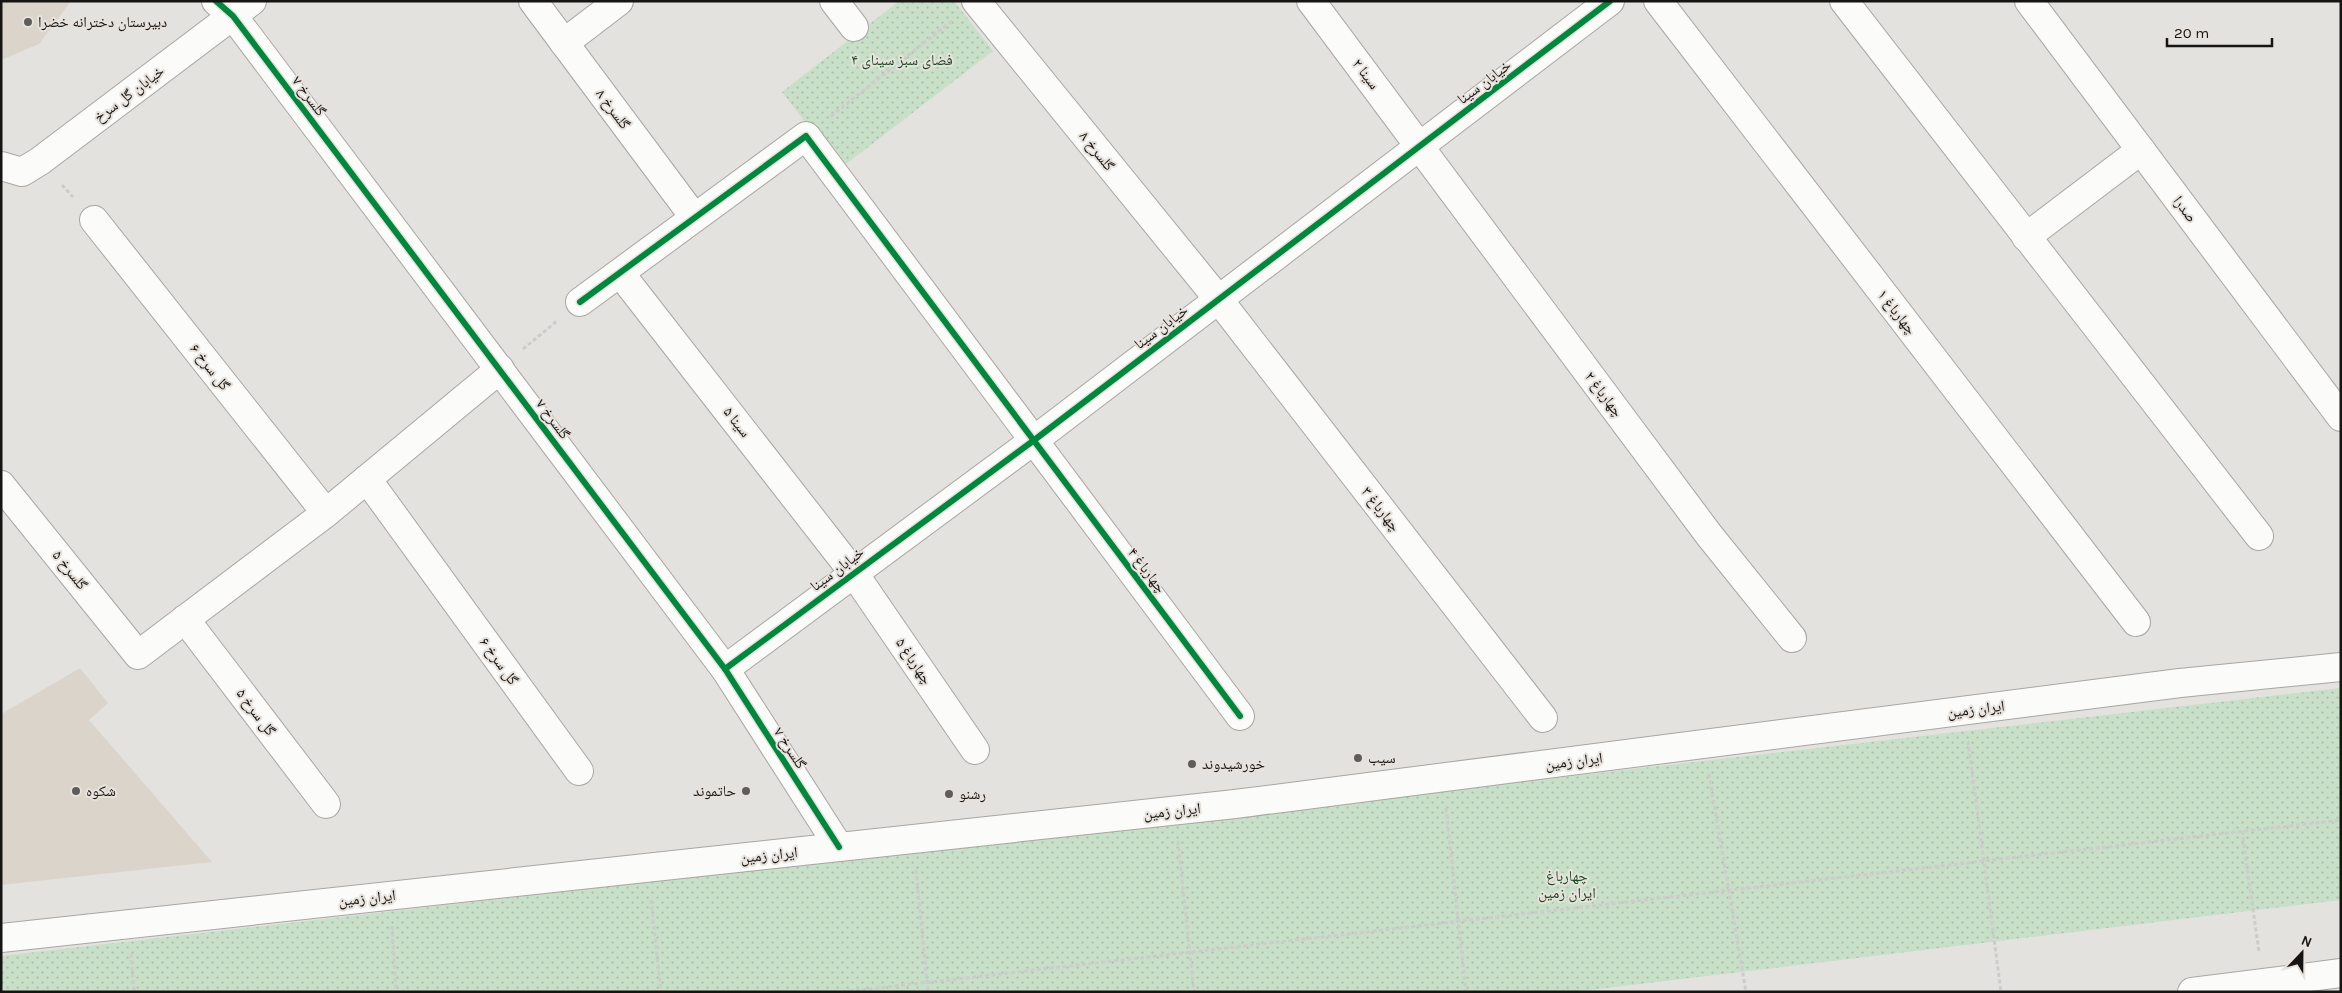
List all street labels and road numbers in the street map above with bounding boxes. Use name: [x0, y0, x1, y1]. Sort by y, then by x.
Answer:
street label: سینا ۲: [1349, 55, 1383, 93]
street label: خیابان سینا: [1454, 56, 1515, 109]
street label: خیابان گل سرخ: [90, 62, 169, 127]
street label: گلسرخ ۷: [287, 72, 330, 121]
street label: گلسرخ ۸: [591, 85, 634, 134]
street label: گلسرخ ۸: [1075, 128, 1119, 175]
street label: صدرا: [2169, 192, 2201, 226]
street label: چهارباغ ۱: [1873, 286, 1920, 339]
street label: خیابان سینا: [1131, 301, 1192, 354]
street label: گل سرخ ۶: [185, 340, 234, 395]
street label: چهارباغ ۲: [1580, 368, 1627, 421]
street label: گلسرخ ۷: [531, 395, 574, 444]
street label: سینا ۵: [720, 403, 755, 441]
street label: چهارباغ ۳: [1357, 483, 1404, 536]
street label: خیابان سینا: [807, 543, 868, 596]
street label: چهارباغ ۴: [1123, 544, 1170, 597]
street label: گلسرخ ۵: [48, 547, 92, 594]
street label: گل سرخ ۶: [475, 634, 522, 689]
street label: چهارباغ ۵: [891, 634, 936, 689]
street label: گل سرخ ۵: [232, 685, 280, 740]
street label: ایران زمین: [1946, 697, 2006, 722]
street label: گلسرخ ۷: [769, 724, 810, 773]
street label: ایران زمین: [1544, 749, 1604, 774]
street label: ایران زمین: [1142, 799, 1202, 824]
street label: ایران زمین: [739, 843, 799, 868]
street label: ایران زمین: [337, 886, 397, 911]

